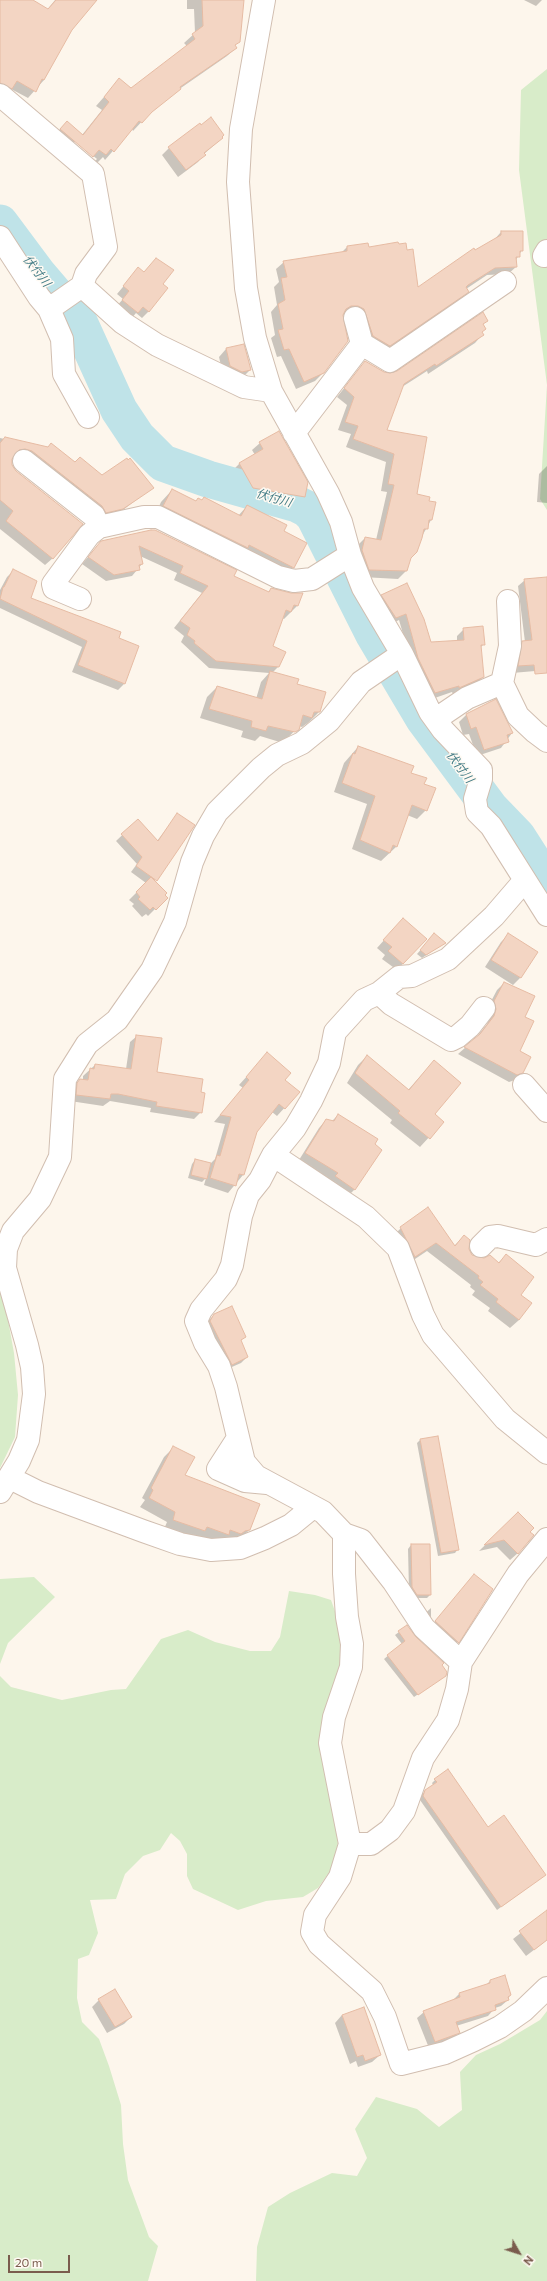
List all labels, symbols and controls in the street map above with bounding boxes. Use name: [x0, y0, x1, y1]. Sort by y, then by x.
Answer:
water label: 伏付川: [20, 252, 54, 290]
water label: 伏付川: [255, 486, 293, 510]
water label: 伏付川: [443, 748, 477, 786]
north arrow: [499, 2233, 539, 2273]
scale bar: [10, 2247, 72, 2273]
text: N: [521, 2254, 536, 2268]
text: 20 m: [15, 2255, 42, 2269]

